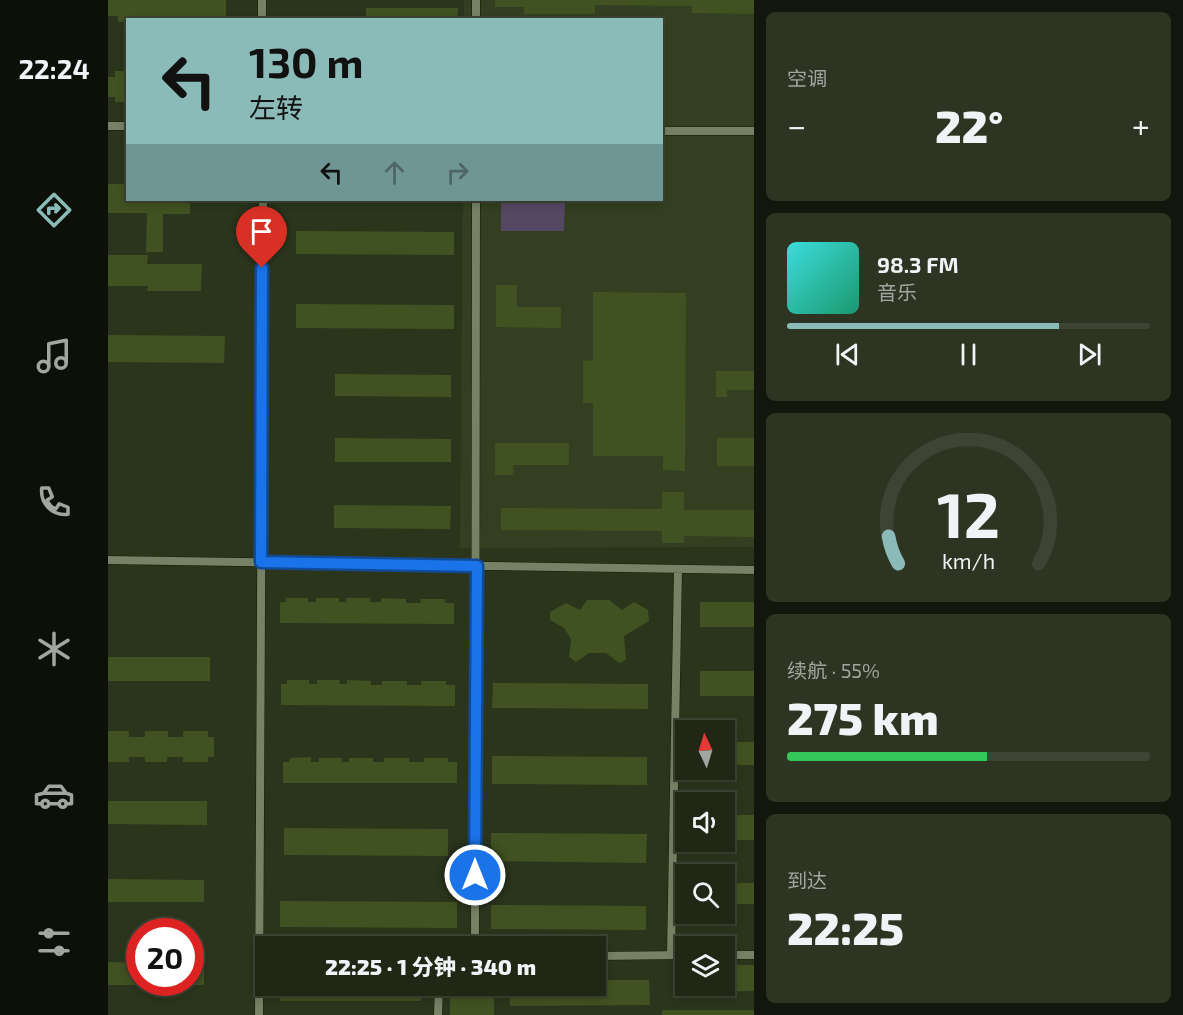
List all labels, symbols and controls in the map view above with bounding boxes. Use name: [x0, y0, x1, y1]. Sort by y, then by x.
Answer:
text: 130 m: [249, 36, 364, 86]
icon: left: [150, 42, 228, 120]
text: 22:24: [18, 52, 90, 84]
text: 空调: [787, 66, 827, 90]
text: 左转: [249, 91, 303, 123]
text: 22°: [935, 98, 1003, 152]
text: −: [787, 105, 806, 145]
text: +: [1132, 105, 1150, 145]
icon: left: [315, 156, 348, 189]
icon: ahead: [378, 156, 411, 189]
icon: right: [441, 156, 474, 189]
icon: directions: [33, 189, 75, 231]
pin: [236, 206, 287, 268]
icon: arrive: [245, 215, 278, 248]
text: 98.3 FM: [877, 251, 959, 277]
text: 音乐: [877, 280, 917, 304]
icon: music: [33, 335, 75, 377]
icon: previous: [831, 338, 864, 371]
icon: pause: [952, 338, 985, 371]
icon: next: [1073, 338, 1106, 371]
text: 12: [937, 477, 1000, 552]
icon: phone: [33, 481, 75, 523]
text: km/h: [942, 549, 995, 574]
icon: climate: [33, 628, 75, 670]
text: 续航 · 55%: [787, 658, 880, 682]
text: 275 km: [787, 690, 939, 744]
north arrow: [675, 720, 735, 780]
map controls: [675, 720, 735, 996]
icon: car: [33, 774, 75, 816]
button: sound: [675, 792, 735, 852]
position arrow: [443, 843, 507, 907]
button: search: [675, 864, 735, 924]
text: 到达: [787, 868, 827, 892]
text: 22:25: [787, 900, 904, 954]
speed limit sign: 20: [126, 918, 204, 996]
icon: filters: [33, 921, 75, 963]
button: layers: [675, 936, 735, 996]
text: 22:25 · 1 分钟 · 340 m: [325, 953, 536, 979]

